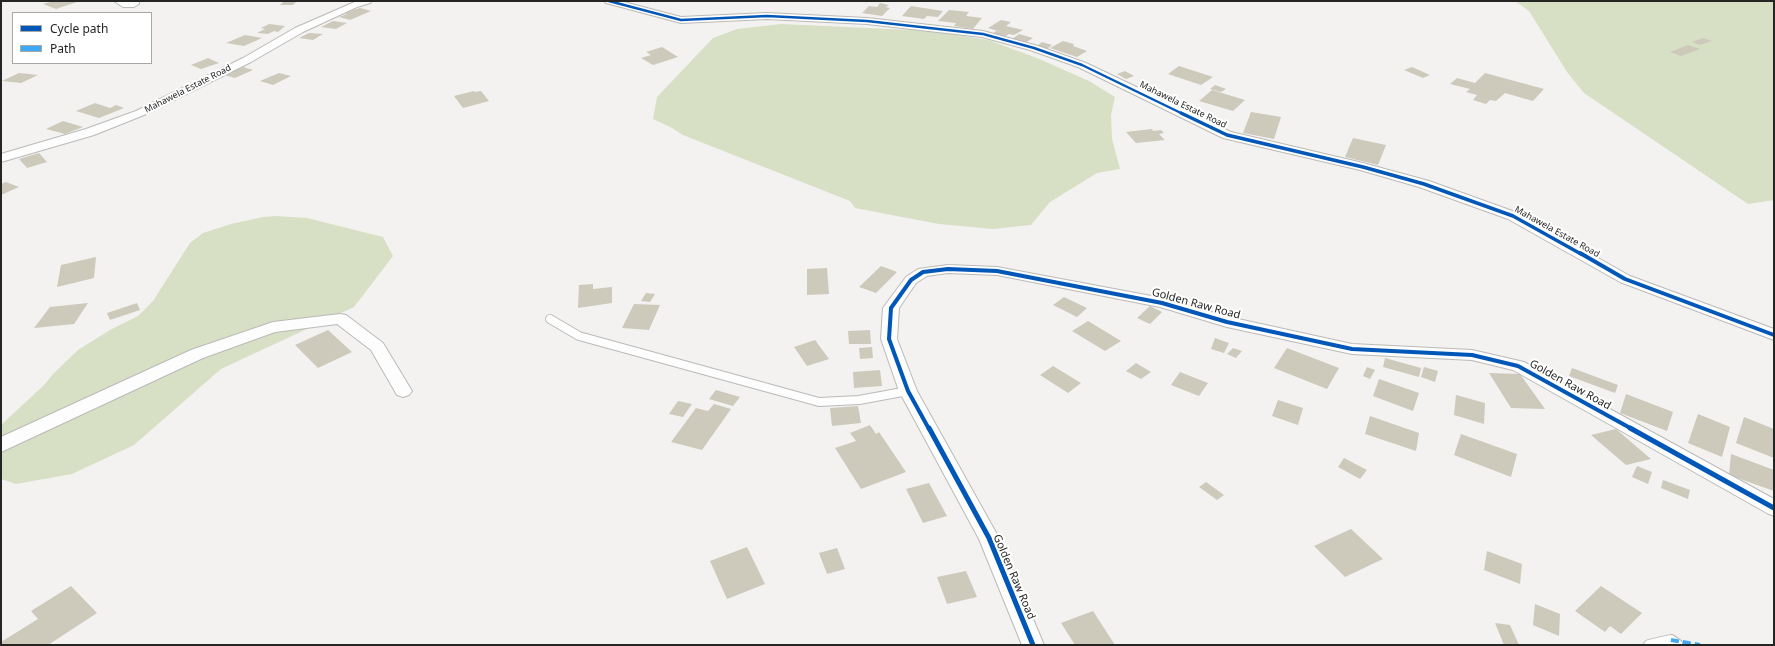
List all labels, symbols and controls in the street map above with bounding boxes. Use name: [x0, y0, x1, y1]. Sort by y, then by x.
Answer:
legend: [12, 12, 152, 64]
text: Cycle path: [50, 20, 108, 37]
text: Path: [50, 40, 76, 57]
street label: Mahawela Estate Road: [143, 62, 233, 116]
street label: Mahawela Estate Road: [1138, 79, 1228, 131]
street label: Mahawela Estate Road: [1513, 204, 1601, 260]
street label: Golden Raw Road: [1150, 286, 1242, 322]
street label: Golden Raw Road: [1527, 357, 1613, 413]
street label: Golden Raw Road: [990, 533, 1038, 621]

